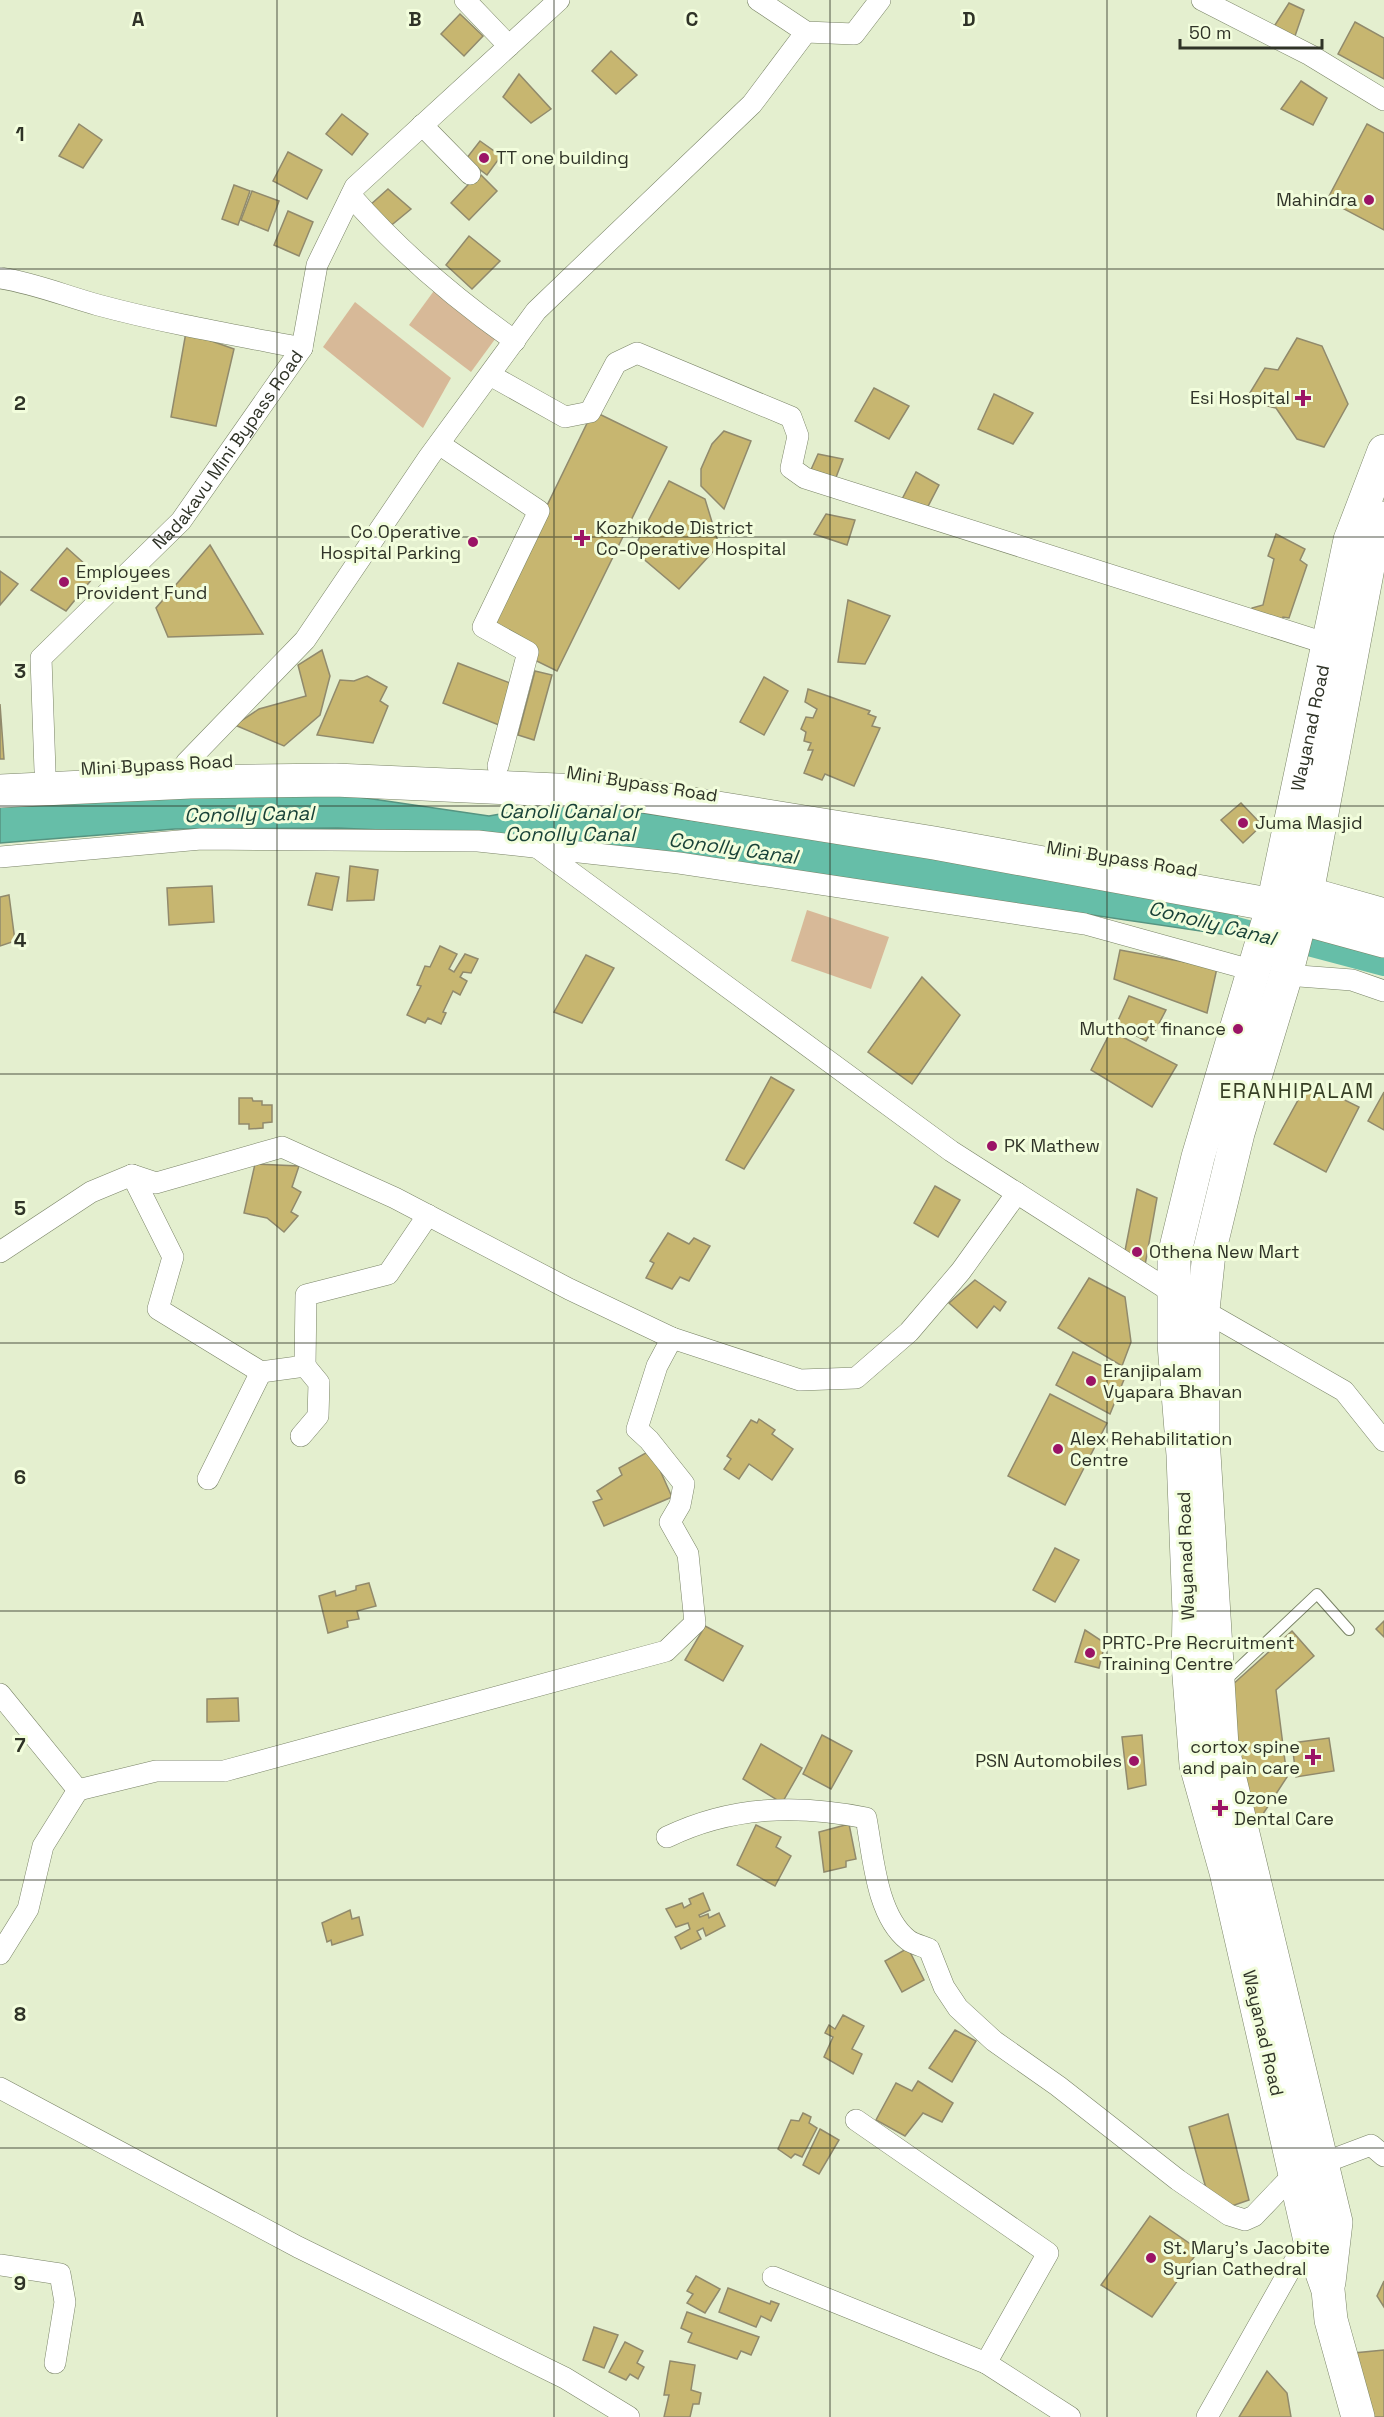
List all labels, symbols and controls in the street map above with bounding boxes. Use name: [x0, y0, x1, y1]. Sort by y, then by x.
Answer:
text: A: [132, 6, 145, 32]
text: B: [408, 6, 422, 32]
text: C: [686, 6, 699, 32]
text: D: [962, 6, 976, 32]
scale bar: [1180, 12, 1322, 50]
text: 50 m: [1189, 21, 1231, 44]
text: 1: [15, 121, 25, 147]
place label: TT one building: [496, 146, 629, 169]
marker: TT one building: [477, 151, 491, 165]
place label: Mahindra: [1276, 188, 1357, 211]
marker: Mahindra: [1362, 193, 1376, 207]
street label: Nadakavu Mini Bypass Road: [147, 345, 308, 554]
place label: Esi Hospital: [1190, 386, 1290, 409]
marker: Esi Hospital: [1294, 389, 1312, 407]
text: 2: [14, 390, 26, 416]
place label: Kozhikode District Co-Operative Hospital: [596, 516, 786, 560]
place label: Co Operative Hospital Parking: [321, 520, 461, 564]
marker: Kozhikode District Co-Operative Hospital: [573, 529, 591, 547]
marker: Co Operative Hospital Parking: [466, 535, 480, 549]
place label: Employees Provident Fund: [76, 560, 207, 604]
marker: Employees Provident Fund: [57, 575, 71, 589]
text: 3: [14, 658, 26, 684]
street label: Wayanad Road: [1285, 663, 1334, 793]
street label: Mini Bypass Road: [80, 749, 234, 780]
street label: Mini Bypass Road: [565, 760, 719, 807]
water label: Canoli Canal or Conolly Canal: [499, 798, 643, 847]
water label: Conolly Canal: [184, 800, 316, 828]
place label: Juma Masjid: [1255, 811, 1363, 834]
marker: Juma Masjid: [1236, 816, 1250, 830]
water label: Conolly Canal: [667, 826, 801, 870]
street label: Mini Bypass Road: [1045, 835, 1199, 882]
water label: Conolly Canal: [1146, 895, 1280, 952]
text: 4: [14, 927, 27, 953]
place label: Muthoot finance: [1080, 1017, 1226, 1040]
marker: Muthoot finance: [1231, 1022, 1245, 1036]
district label: ERANHIPALAM: [1219, 1077, 1375, 1104]
place label: PK Mathew: [1004, 1134, 1100, 1157]
marker: PK Mathew: [985, 1139, 999, 1153]
text: 5: [14, 1195, 26, 1221]
place label: Othena New Mart: [1149, 1240, 1299, 1263]
marker: Othena New Mart: [1130, 1245, 1144, 1259]
place label: Eranjipalam Vyapara Bhavan: [1103, 1359, 1242, 1403]
marker: Eranjipalam Vyapara Bhavan: [1084, 1374, 1098, 1388]
place label: Alex Rehabilitation Centre: [1070, 1427, 1232, 1471]
marker: Alex Rehabilitation Centre: [1051, 1442, 1065, 1456]
text: 6: [14, 1464, 26, 1490]
street label: Wayanad Road: [1172, 1491, 1199, 1621]
place label: PRTC-Pre Recruitment Training Centre: [1102, 1631, 1295, 1675]
marker: PRTC-Pre Recruitment Training Centre: [1083, 1646, 1097, 1660]
text: 7: [14, 1732, 26, 1758]
place label: cortox spine and pain care: [1182, 1735, 1300, 1779]
marker: cortox spine and pain care: [1304, 1748, 1322, 1766]
place label: PSN Automobiles: [975, 1749, 1122, 1772]
marker: PSN Automobiles: [1127, 1754, 1141, 1768]
place label: Ozone Dental Care: [1234, 1786, 1334, 1830]
marker: Ozone Dental Care: [1211, 1799, 1229, 1817]
street label: Wayanad Road: [1238, 1968, 1289, 2098]
text: 8: [14, 2001, 26, 2027]
place label: St. Mary's Jacobite Syrian Cathedral: [1163, 2236, 1330, 2280]
marker: St. Mary's Jacobite Syrian Cathedral: [1144, 2251, 1158, 2265]
text: 9: [14, 2270, 26, 2296]

